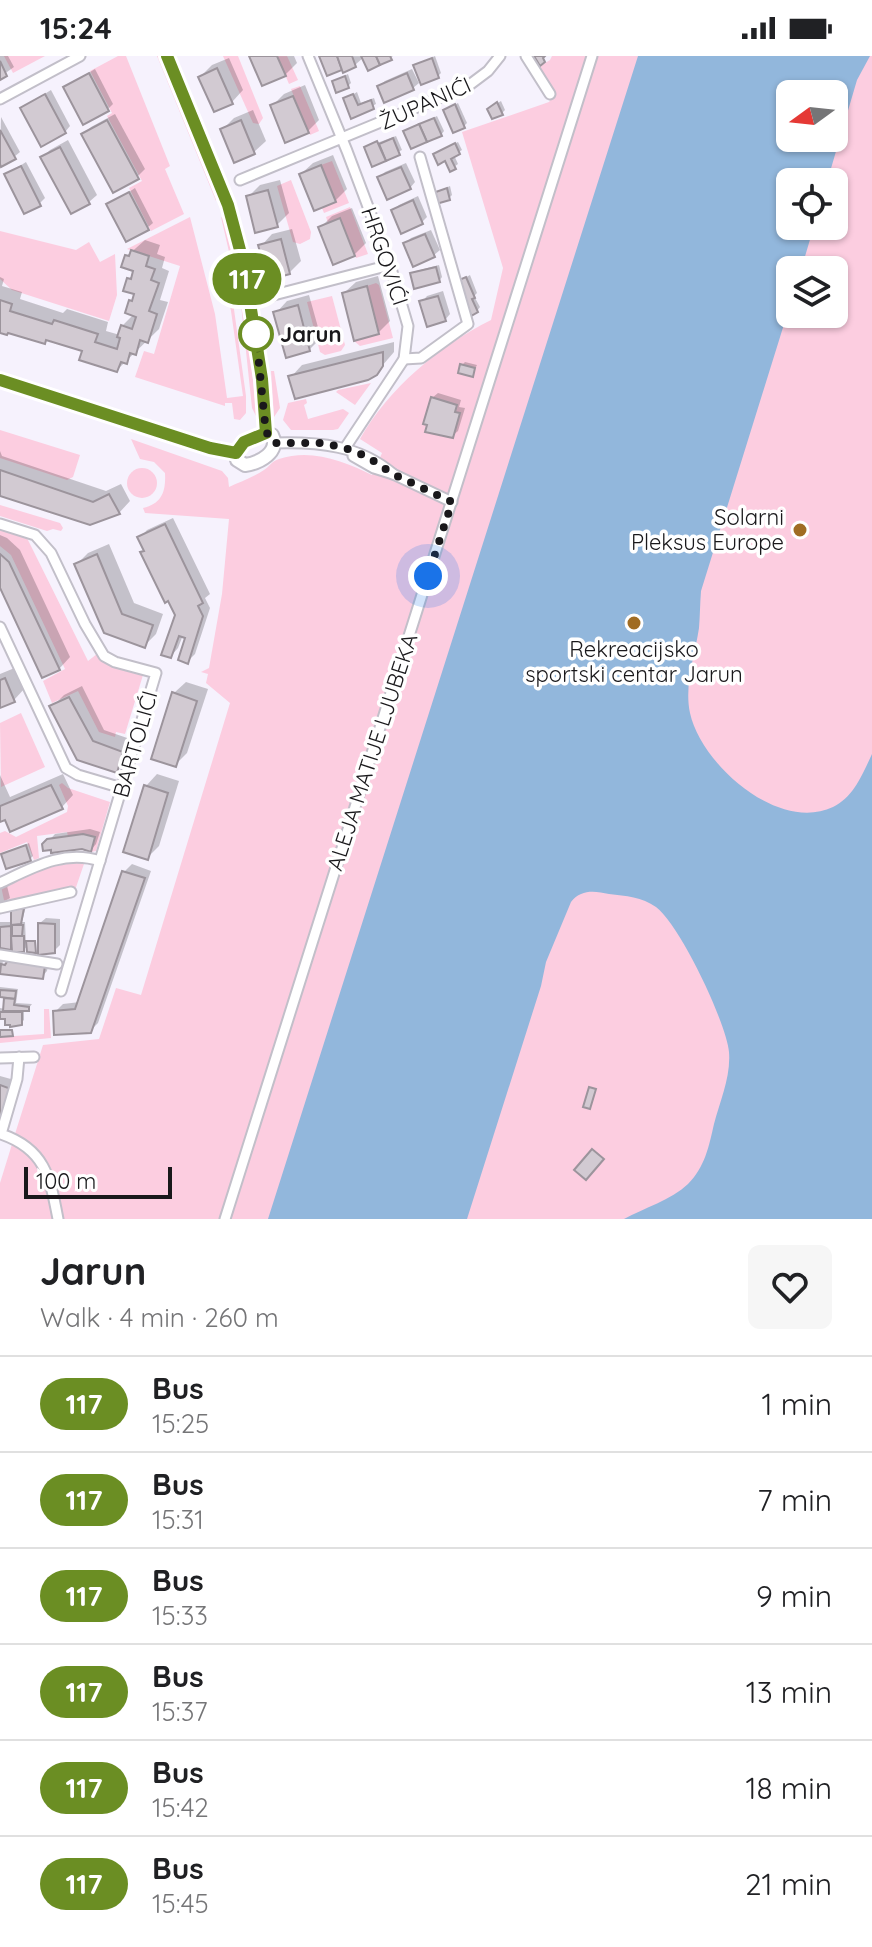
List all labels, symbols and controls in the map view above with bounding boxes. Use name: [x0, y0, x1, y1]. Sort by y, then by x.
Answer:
text: 15:24: [40, 9, 112, 47]
street label: ŽUPANIĆI: [375, 70, 475, 136]
north arrow: [776, 80, 848, 152]
map controls: [776, 80, 848, 328]
button: locate: [776, 168, 848, 240]
street label: HRGOVIĆI: [355, 203, 415, 309]
line badge: 117: [201, 253, 293, 305]
button: layers: [776, 256, 848, 328]
text: 117: [228, 261, 266, 296]
marker: Jarun: [239, 317, 273, 351]
place label: Jarun: [280, 320, 342, 348]
place label: Solarni Pleksus Europe: [631, 503, 784, 556]
marker: Solarni Pleksus Europe: [791, 521, 809, 539]
your location: [408, 556, 448, 596]
marker: Rekreacijsko sportski centar Jarun: [625, 614, 643, 632]
street label: ALEJA MATIJE LJUBEKA: [320, 630, 424, 874]
place label: Rekreacijsko sportski centar Jarun: [525, 635, 743, 688]
street label: BARTOLIĆI: [106, 687, 164, 801]
scale bar: [24, 1163, 172, 1199]
text: 100 m: [36, 1167, 96, 1195]
button: heart: [748, 1245, 832, 1329]
text: Jarun: [40, 1247, 146, 1295]
text: Walk · 4 min · 260 m: [40, 1301, 279, 1334]
text: Bus: [152, 1369, 204, 1407]
text: 1 min: [762, 1385, 832, 1423]
text: 117: [65, 1386, 103, 1421]
text: 15:25: [152, 1407, 209, 1440]
text: Bus: [152, 1465, 204, 1503]
text: 7 min: [757, 1481, 832, 1519]
text: 117: [65, 1482, 103, 1517]
text: 15:31: [152, 1503, 204, 1536]
text: Bus: [152, 1561, 204, 1599]
text: 9 min: [756, 1577, 832, 1615]
text: 117: [65, 1578, 103, 1613]
text: 15:33: [152, 1599, 208, 1632]
text: Bus: [152, 1657, 204, 1695]
text: 13 min: [746, 1673, 832, 1711]
text: 117: [65, 1674, 103, 1709]
text: 15:37: [152, 1695, 208, 1728]
text: Bus: [152, 1753, 204, 1791]
text: 18 min: [745, 1769, 832, 1807]
text: 117: [65, 1770, 103, 1805]
text: 15:42: [152, 1791, 209, 1824]
text: Bus: [152, 1849, 204, 1887]
text: 21 min: [745, 1865, 832, 1903]
text: 117: [65, 1866, 103, 1901]
text: 15:45: [152, 1887, 209, 1920]

